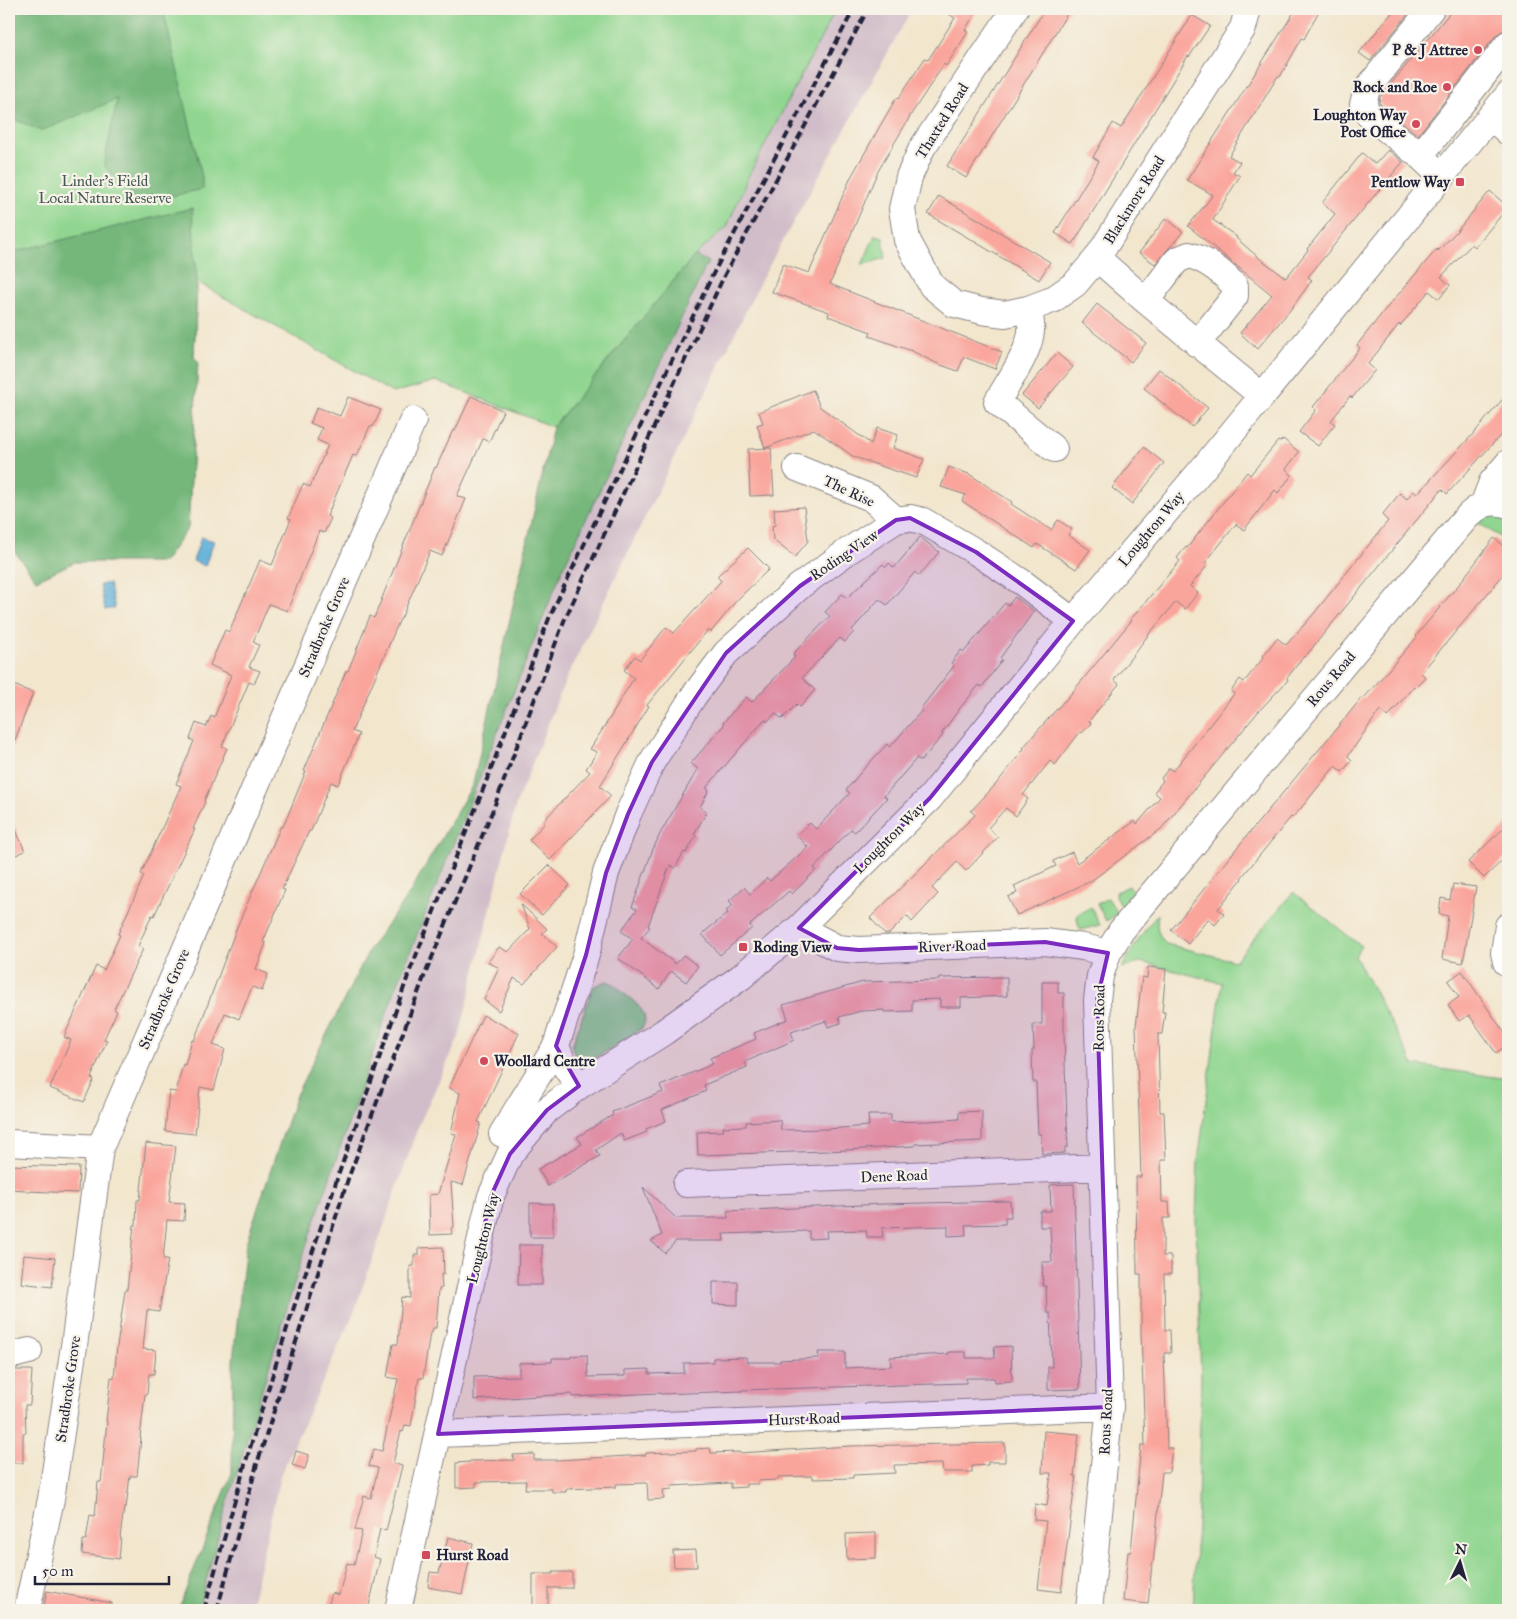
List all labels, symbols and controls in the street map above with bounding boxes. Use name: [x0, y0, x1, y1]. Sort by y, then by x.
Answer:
place label: P & J Attree: [1392, 41, 1469, 60]
marker: P & J Attree: [1472, 44, 1484, 56]
place label: Rock and Roe: [1353, 78, 1438, 96]
street label: Thaxted Road: [912, 79, 973, 162]
marker: Rock and Roe: [1441, 81, 1453, 93]
place label: Loughton Way Post Office: [1313, 106, 1407, 141]
marker: Loughton Way Post Office: [1410, 118, 1422, 130]
street label: Blackmore Road: [1100, 152, 1169, 247]
park label: Linder's Field Local Nature Reserve: [38, 172, 172, 207]
place label: Pentlow Way: [1371, 173, 1451, 192]
marker: Pentlow Way: [1454, 176, 1466, 188]
street label: The Rise: [821, 471, 877, 511]
street label: Loughton Way: [1114, 487, 1188, 570]
street label: Roding View: [806, 525, 882, 584]
street label: Stradbroke Grove: [295, 574, 353, 680]
street label: Rous Road: [1303, 647, 1360, 710]
street label: Loughton Way: [850, 798, 929, 877]
street label: River Road: [917, 936, 987, 956]
place label: Roding View: [753, 938, 833, 957]
marker: Roding View: [737, 941, 749, 953]
street label: Stradbroke Grove: [135, 946, 193, 1052]
street label: Rous Road: [1089, 984, 1109, 1052]
place label: Woollard Centre: [494, 1052, 596, 1070]
marker: Woollard Centre: [478, 1055, 490, 1067]
street label: Dene Road: [860, 1166, 929, 1186]
street label: Loughton Way: [463, 1190, 503, 1285]
street label: Stradbroke Grove: [52, 1335, 84, 1443]
street label: Rous Road: [1095, 1388, 1117, 1456]
street label: Hurst Road: [767, 1409, 841, 1429]
north arrow: [1434, 1536, 1484, 1586]
text: N: [1454, 1541, 1468, 1559]
place label: Hurst Road: [436, 1546, 509, 1564]
marker: Hurst Road: [420, 1549, 432, 1561]
scale bar: [35, 1554, 169, 1586]
text: 50 m: [42, 1562, 74, 1580]

